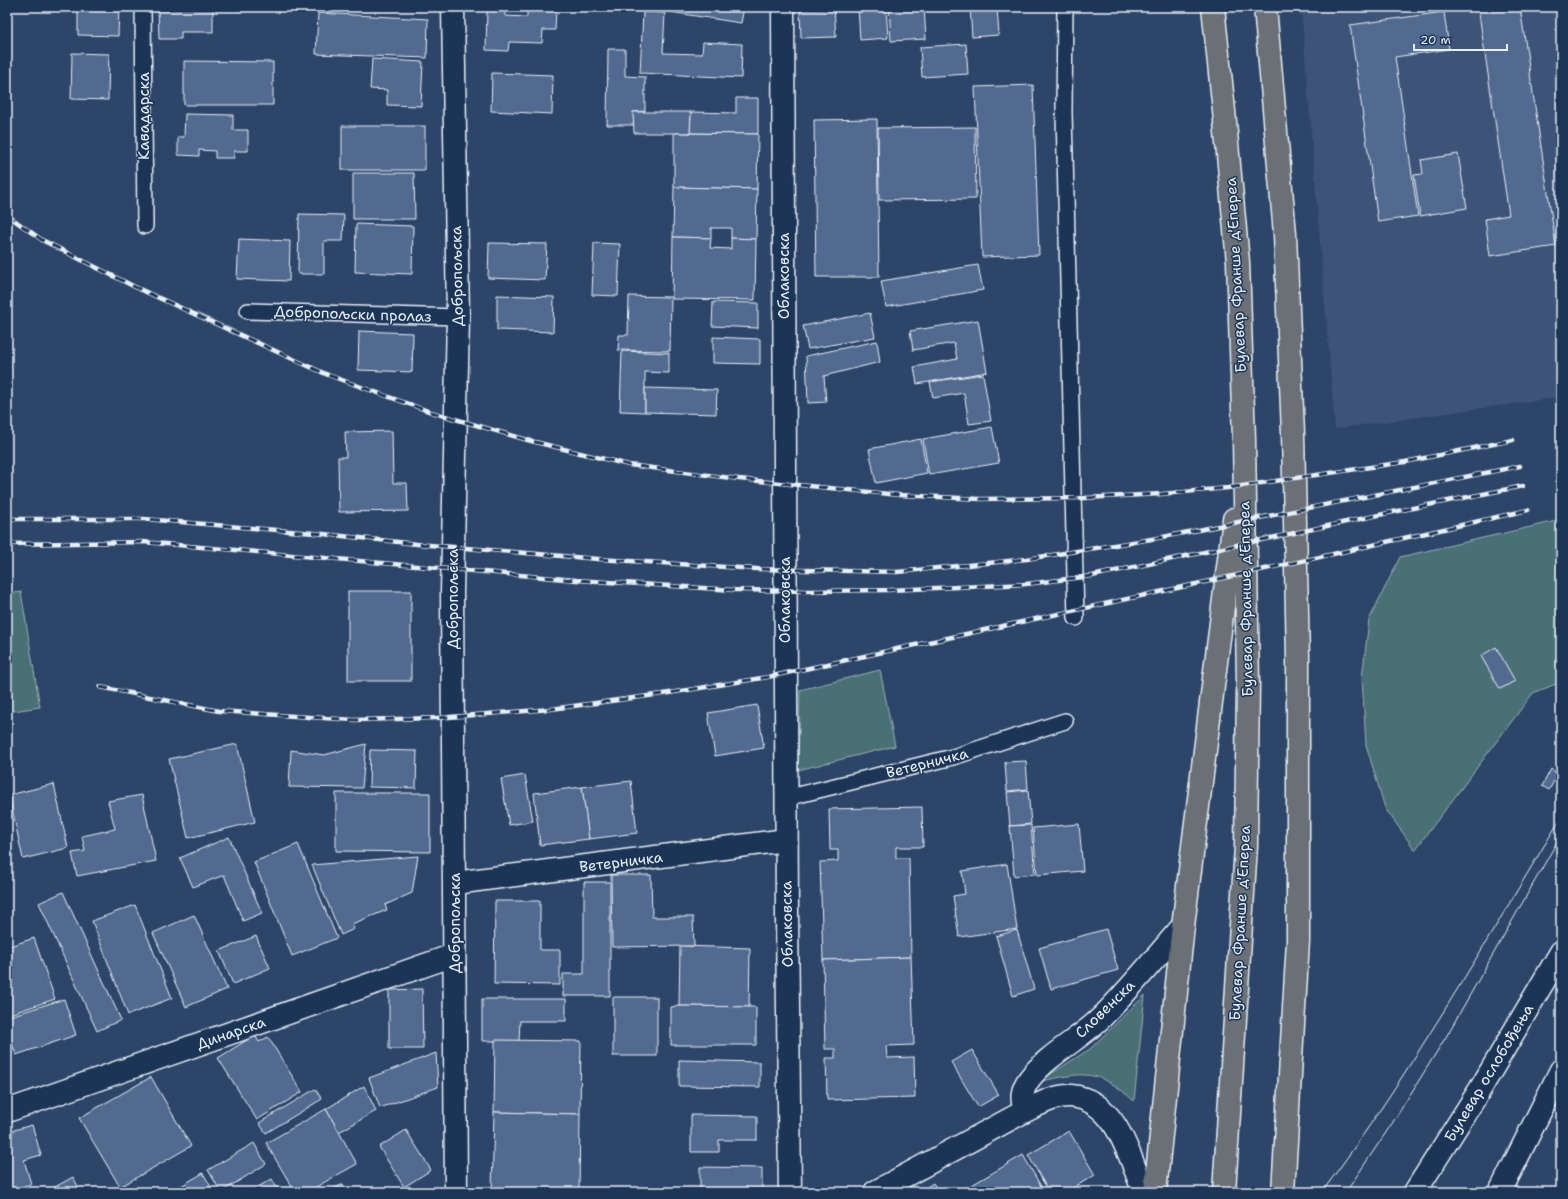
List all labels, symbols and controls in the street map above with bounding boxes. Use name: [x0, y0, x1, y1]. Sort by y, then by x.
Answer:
scale bar: [1414, 26, 1507, 52]
text: 20 m: [1420, 32, 1451, 48]
street label: Кавадарска: [134, 71, 154, 160]
street label: Булевар Франше д'Епереа: [1221, 176, 1251, 373]
street label: Добропољска: [446, 225, 468, 326]
street label: Облаковска: [774, 232, 794, 319]
street label: Добропољски пролаз: [274, 301, 432, 327]
street label: Булевар Франше д'Епереа: [1234, 500, 1258, 697]
street label: Добропољска: [443, 548, 463, 649]
street label: Облаковска: [775, 556, 795, 643]
street label: Ветерничка: [884, 743, 971, 783]
street label: Булевар Франше д'Епереа: [1225, 824, 1255, 1021]
street label: Ветерничка: [578, 847, 665, 877]
street label: Добропољска: [445, 872, 465, 973]
street label: Облаковска: [776, 880, 798, 968]
street label: Словенска: [1071, 975, 1140, 1043]
street label: Булевар ослобођења: [1440, 1000, 1538, 1146]
street label: Динарска: [194, 1012, 269, 1054]

